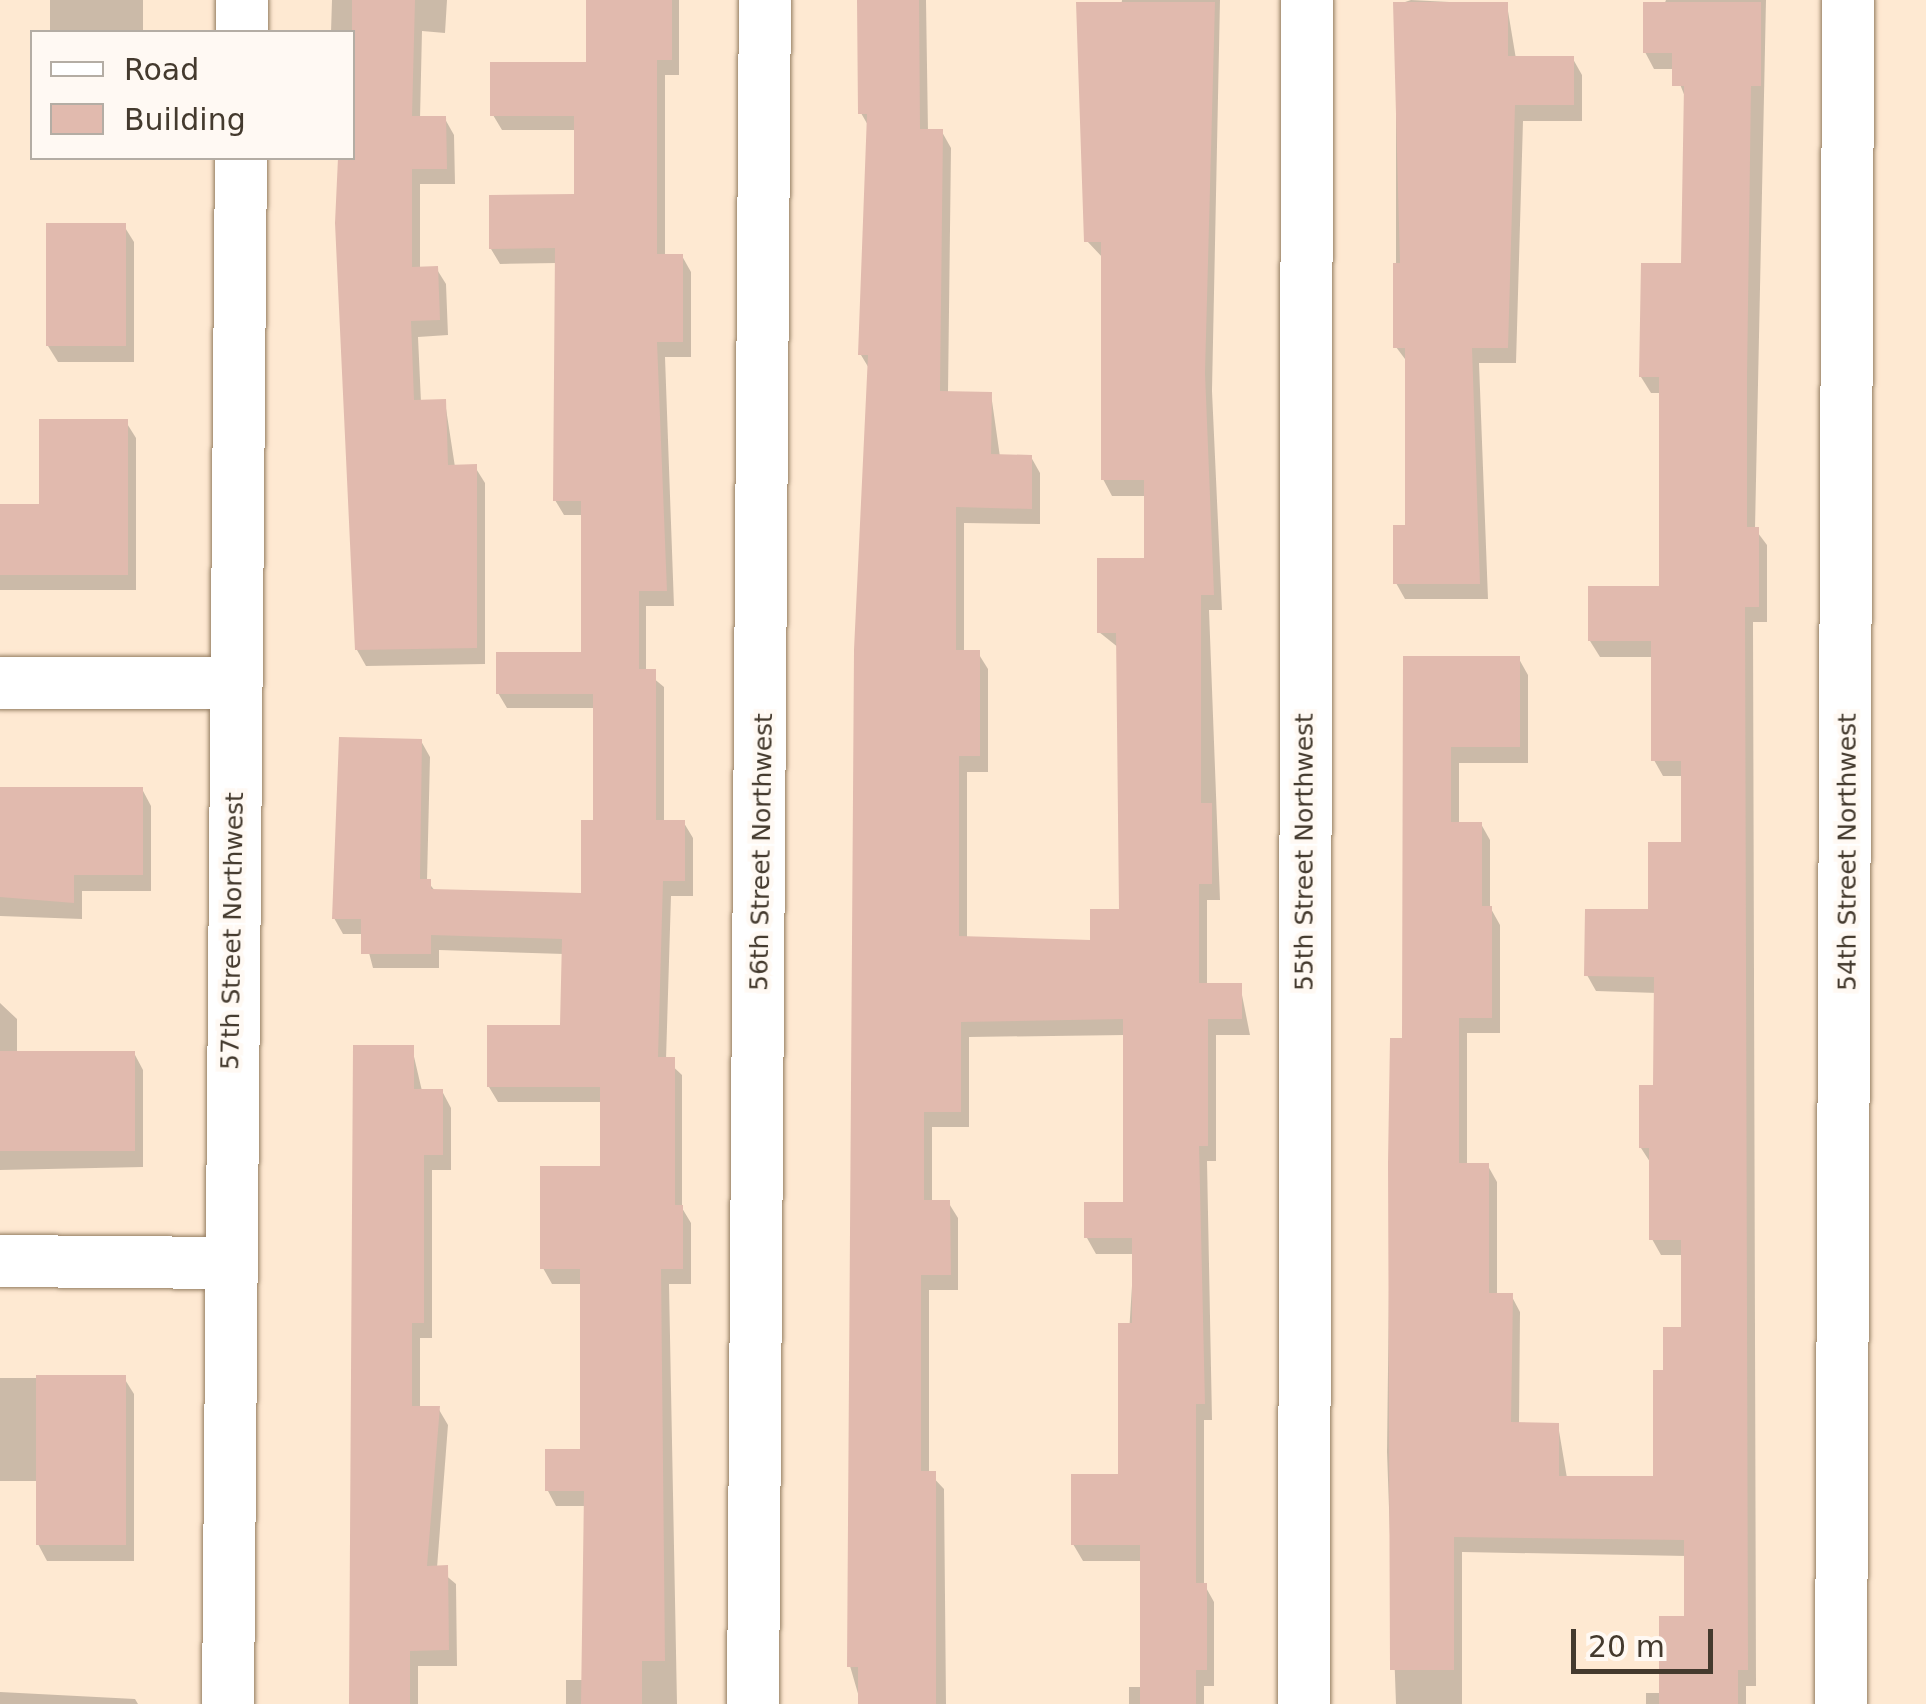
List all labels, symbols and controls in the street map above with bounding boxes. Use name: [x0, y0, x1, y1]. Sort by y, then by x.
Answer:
legend: [30, 30, 355, 160]
text: Road: [124, 52, 199, 87]
text: Building: [124, 102, 246, 137]
street label: 56th Street Northwest: [745, 713, 779, 991]
street label: 55th Street Northwest: [1290, 713, 1320, 991]
street label: 54th Street Northwest: [1833, 713, 1863, 991]
street label: 57th Street Northwest: [216, 792, 250, 1070]
scale bar: [1576, 1609, 1718, 1671]
text: 20 m: [1588, 1629, 1665, 1664]

